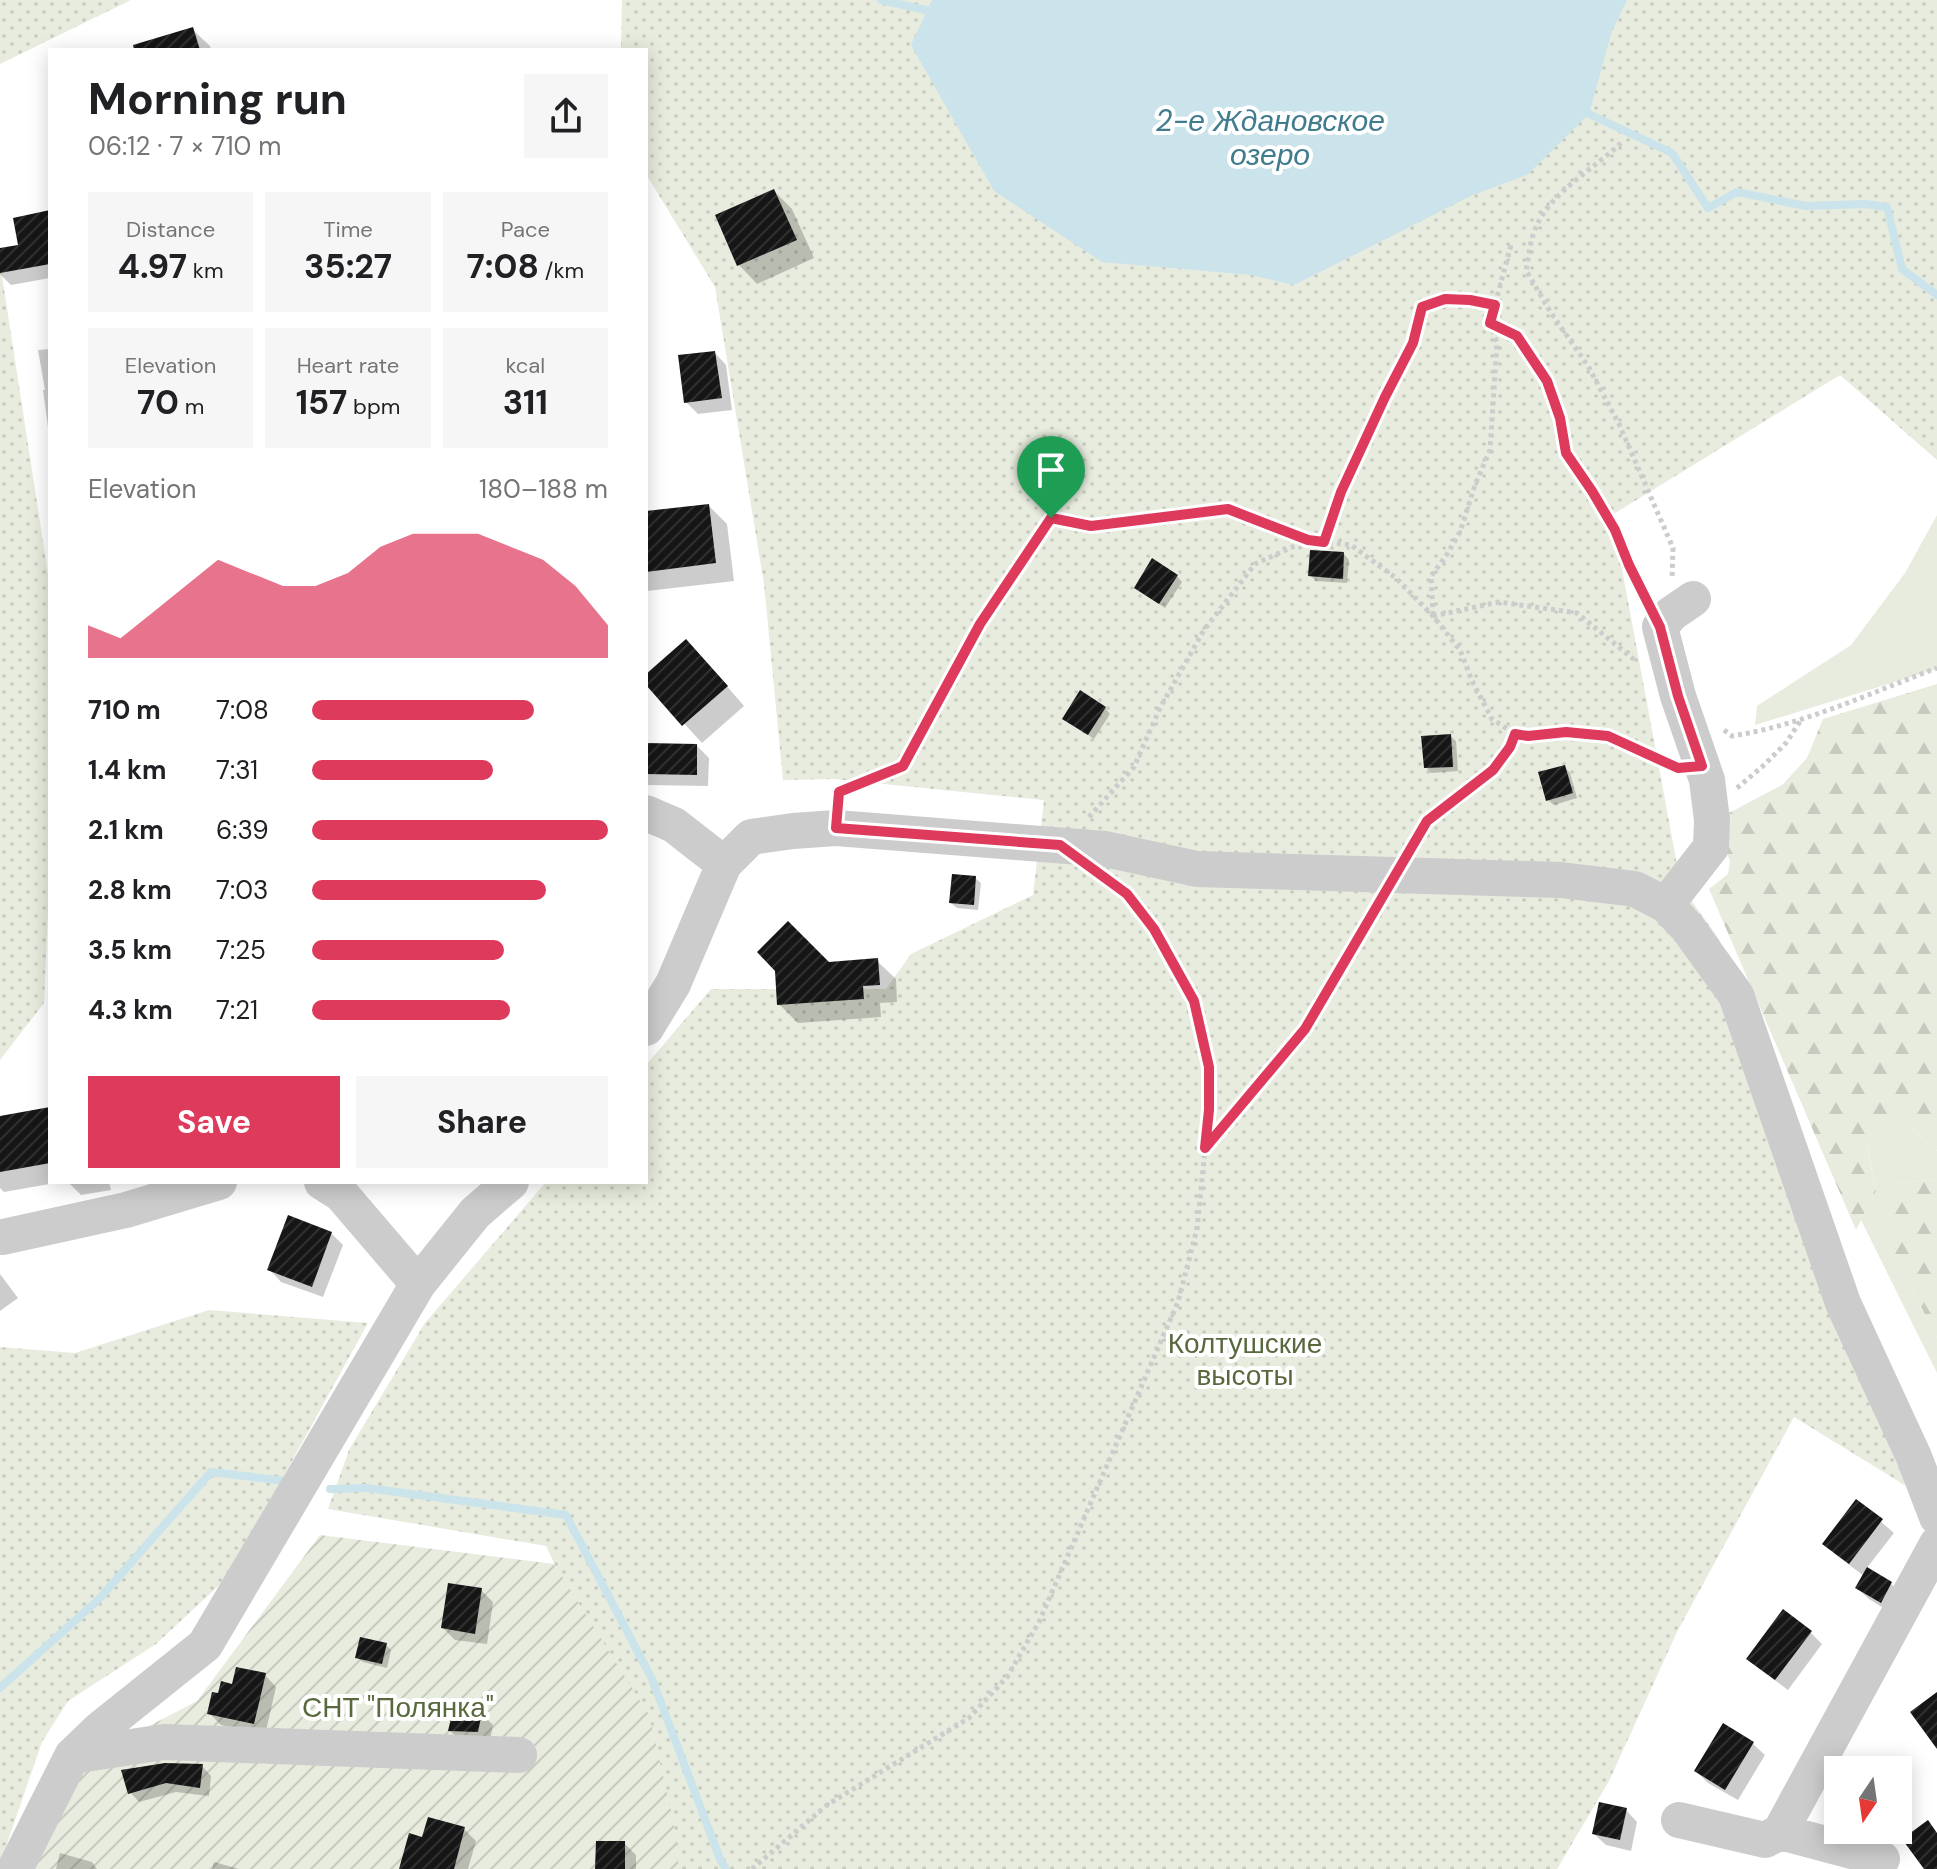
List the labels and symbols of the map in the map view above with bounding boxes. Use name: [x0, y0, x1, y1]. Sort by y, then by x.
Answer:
water label: 2-е Ждановское озеро: [1155, 101, 1385, 174]
pin: [1017, 436, 1085, 518]
park label: Колтушские высоты: [1168, 1325, 1322, 1394]
park label: СНТ "Полянка": [302, 1689, 494, 1726]
north arrow: [1824, 1756, 1912, 1844]

